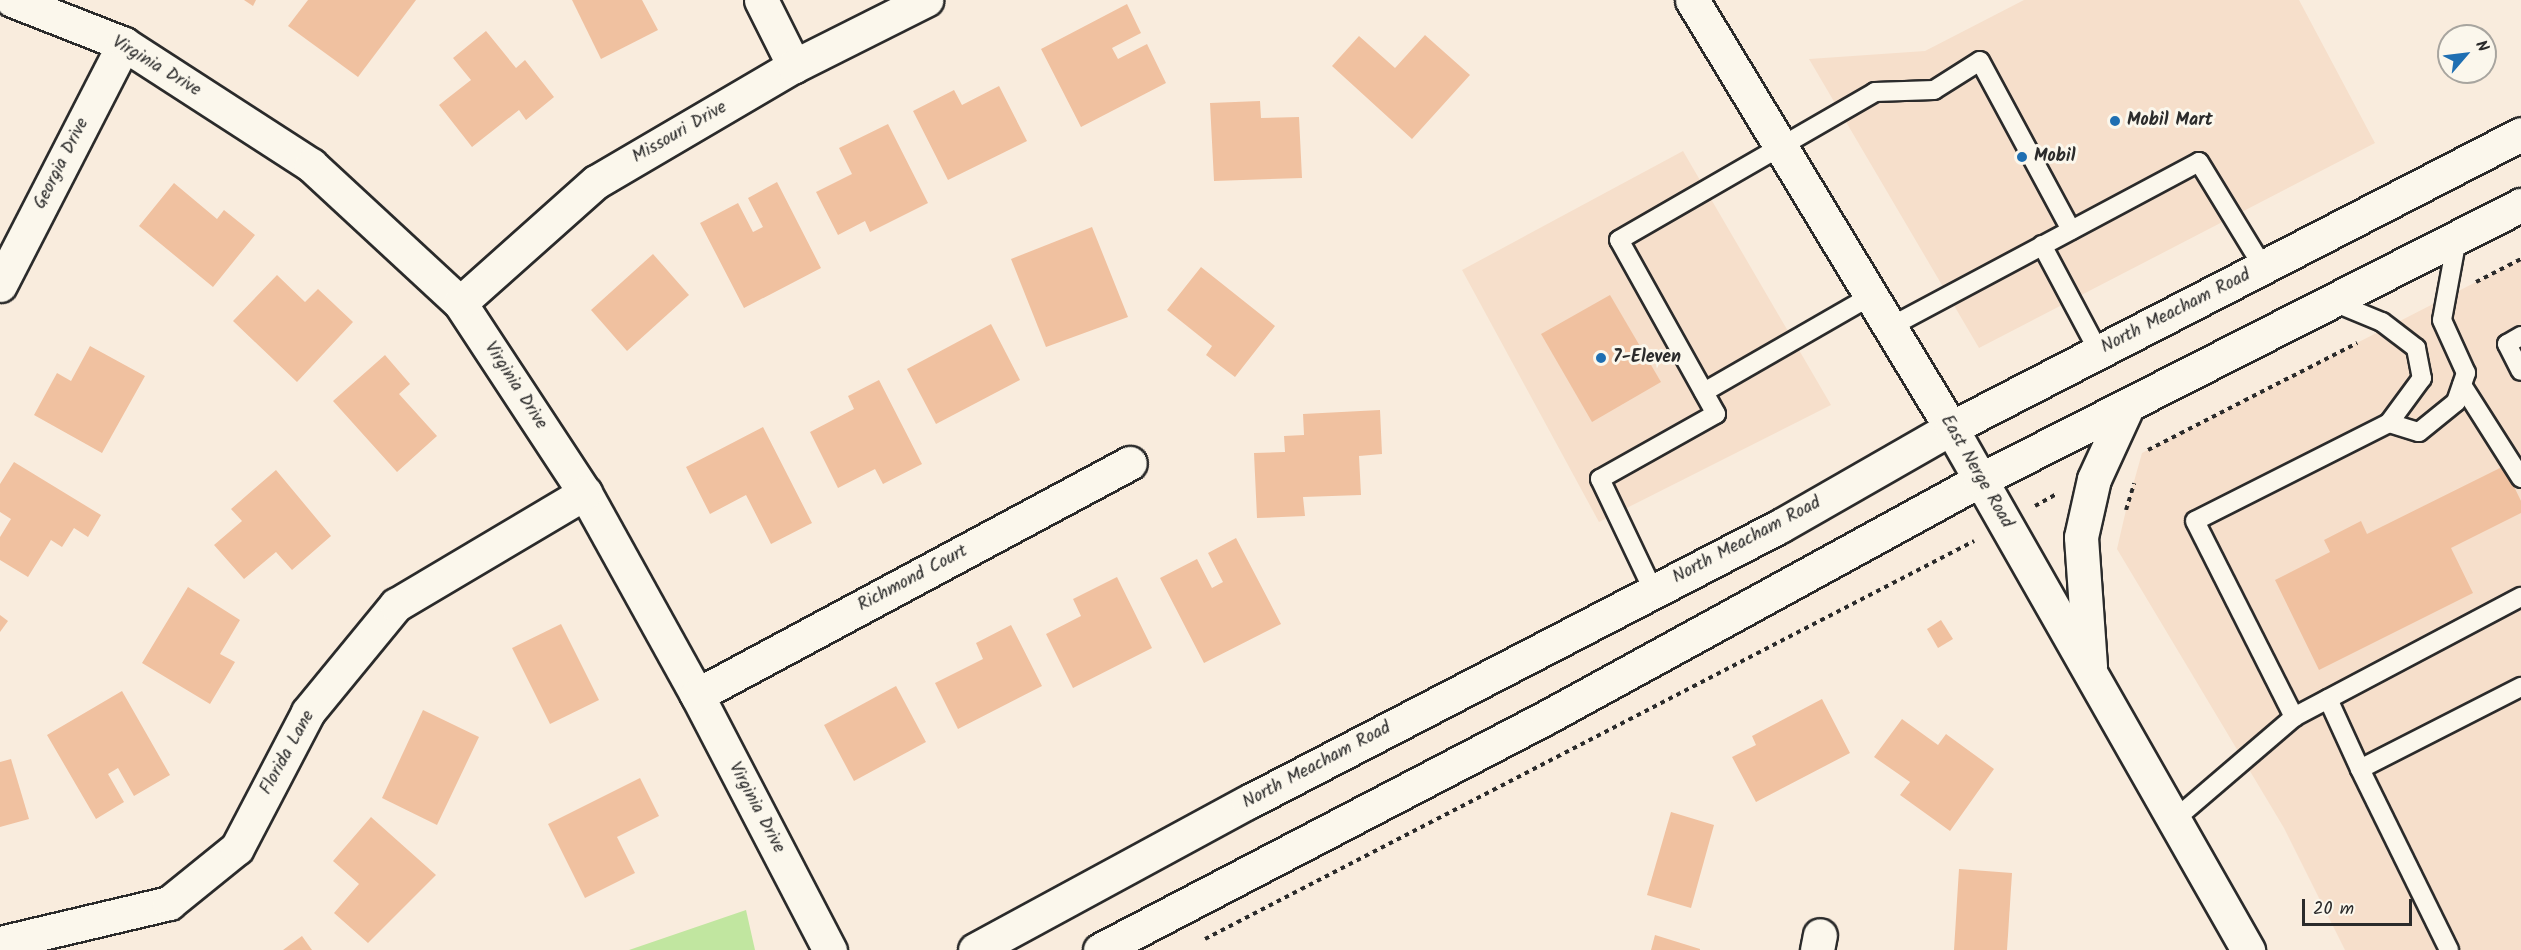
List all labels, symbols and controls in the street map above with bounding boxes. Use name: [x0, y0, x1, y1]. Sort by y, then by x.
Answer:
north arrow: [2437, 24, 2497, 84]
street label: Virginia Drive: [108, 32, 204, 102]
text: N: [2468, 36, 2495, 57]
street label: Missouri Drive: [629, 97, 731, 169]
place label: Mobil Mart: [2127, 110, 2213, 132]
marker: Mobil Mart: [2108, 114, 2122, 128]
street label: Georgia Drive: [30, 115, 94, 213]
place label: Mobil: [2034, 146, 2075, 168]
marker: Mobil: [2015, 150, 2029, 164]
street label: North Meacham Road: [2098, 265, 2254, 359]
street label: Virginia Drive: [479, 338, 551, 434]
place label: 7-Eleven: [1613, 347, 1681, 369]
marker: 7-Eleven: [1594, 351, 1608, 365]
street label: East Nerge Road: [1935, 412, 2017, 532]
street label: North Meacham Road: [1669, 493, 1825, 589]
street label: Richmond Court: [854, 541, 972, 617]
street label: Florida Lane: [256, 707, 320, 799]
street label: North Meacham Road: [1239, 718, 1395, 814]
street label: Virginia Drive: [723, 759, 789, 857]
scale bar: [2305, 887, 2414, 925]
text: 20 m: [2313, 895, 2354, 924]

